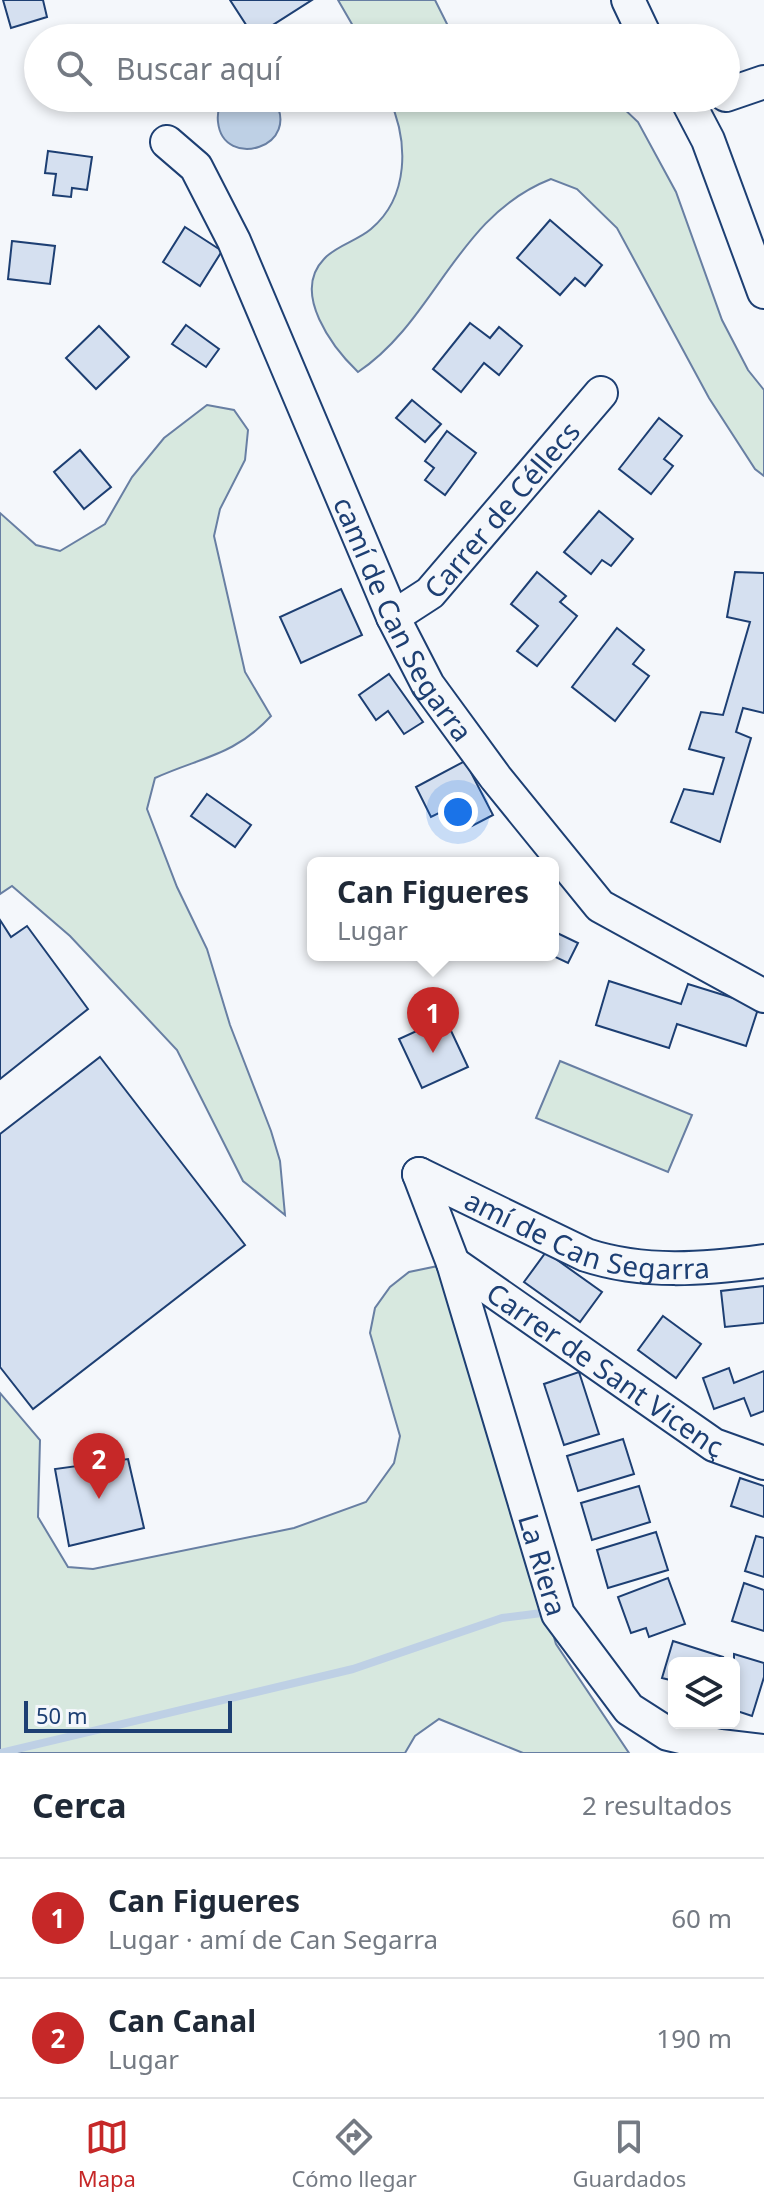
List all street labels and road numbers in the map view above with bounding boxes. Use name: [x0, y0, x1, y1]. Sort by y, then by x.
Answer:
street label: Carrer de Céllecs: [415, 413, 588, 606]
street label: camí de Can Segarra: [325, 491, 482, 749]
street label: amí de Can Segarra: [459, 1180, 711, 1287]
street label: Carrer de Sant Vicenç: [480, 1273, 728, 1466]
street label: La Riera: [510, 1509, 576, 1620]

